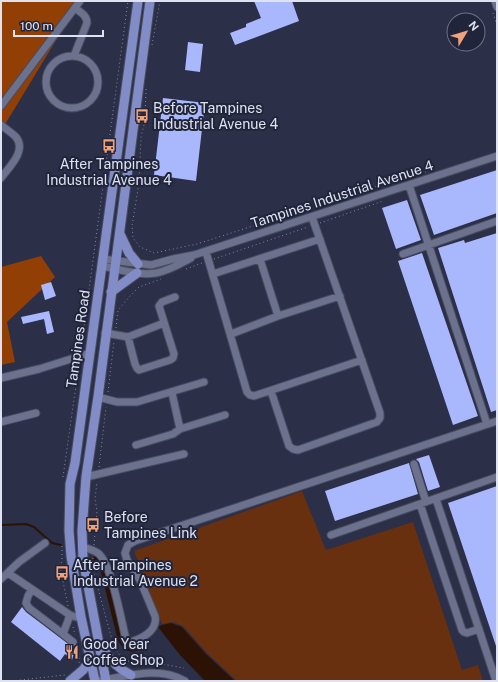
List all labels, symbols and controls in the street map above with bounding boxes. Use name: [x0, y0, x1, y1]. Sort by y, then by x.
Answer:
scale bar: [14, 12, 103, 38]
north arrow: [446, 12, 486, 52]
text: 100 m: [20, 19, 53, 33]
text: N: [467, 19, 481, 33]
place label: Before Tampines Industrial Avenue 4: [153, 100, 279, 132]
bus stop icon: Before Tampines Industrial Avenue 4: [134, 108, 150, 124]
bus stop icon: After Tampines Industrial Avenue 4: [101, 138, 117, 154]
place label: After Tampines Industrial Avenue 4: [46, 156, 172, 188]
street label: Tampines Industrial Avenue 4: [249, 157, 435, 231]
street label: Tampines Road: [63, 289, 93, 389]
place label: Before Tampines Link: [104, 509, 197, 541]
bus stop icon: Before Tampines Link: [85, 517, 101, 533]
place label: After Tampines Industrial Avenue 2: [73, 557, 198, 589]
bus stop icon: After Tampines Industrial Avenue 2: [54, 565, 70, 581]
place label: Good Year Coffee Shop: [83, 636, 164, 668]
restaurant icon: Good Year Coffee Shop: [64, 644, 80, 660]

